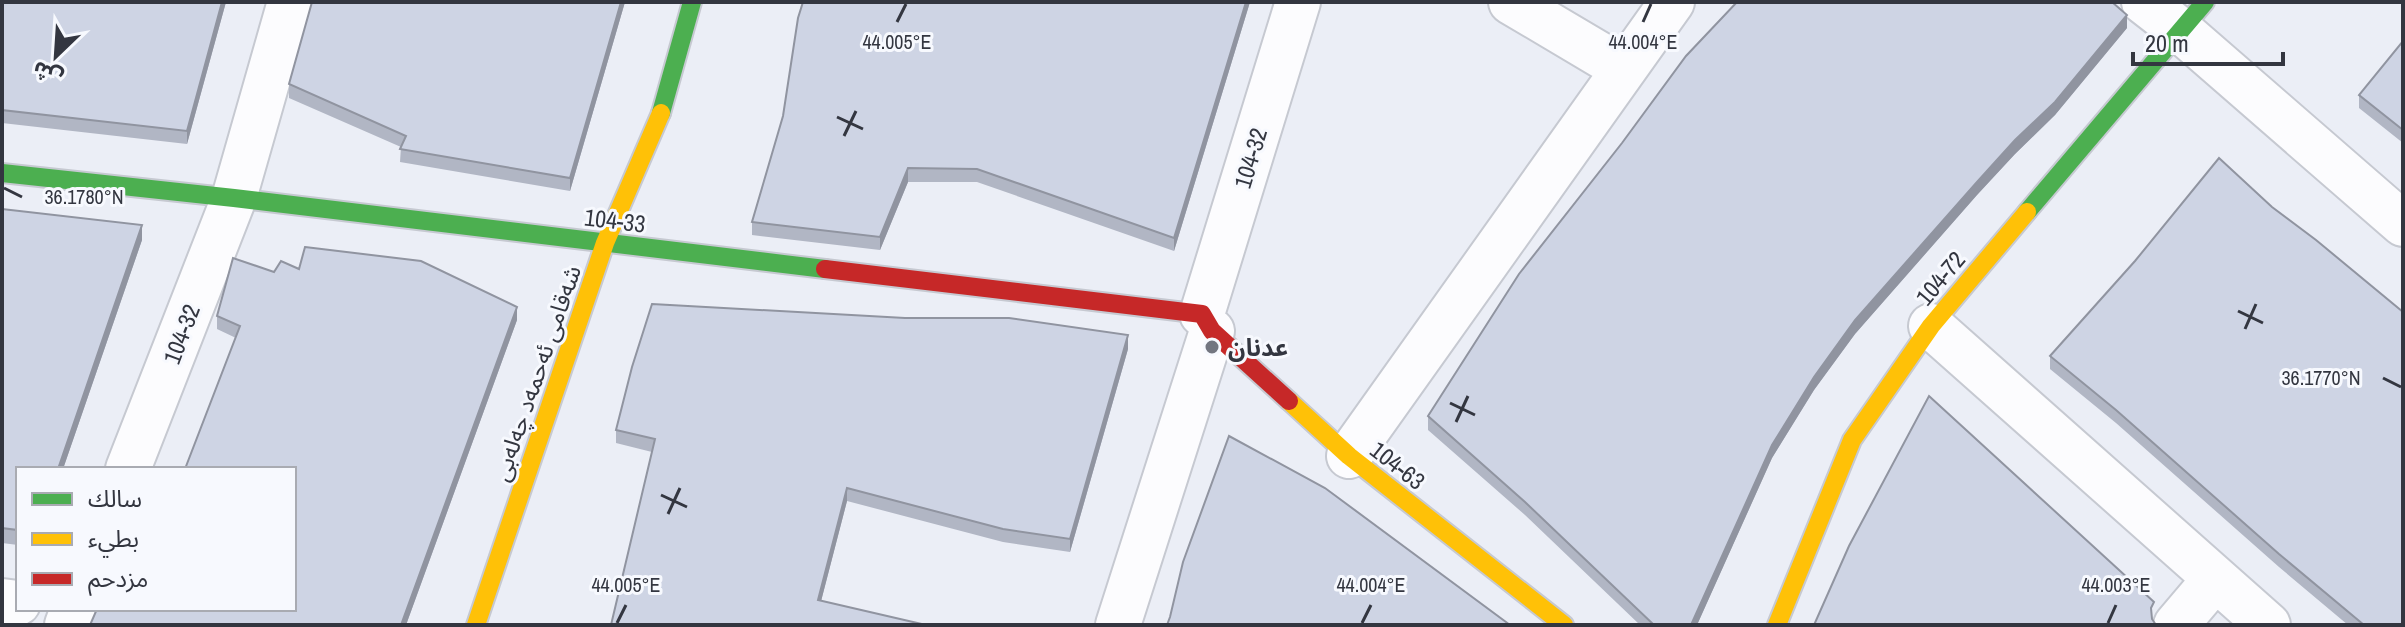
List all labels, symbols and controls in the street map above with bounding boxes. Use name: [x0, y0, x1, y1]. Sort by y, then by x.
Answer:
north arrow: [16, 16, 96, 96]
scale bar: [2133, 16, 2283, 66]
text: 20 m: [2145, 27, 2189, 59]
text: 44.005°E: [862, 28, 932, 55]
text: 44.004°E: [1608, 28, 1678, 55]
text: ش: [28, 54, 68, 94]
street label: 104-32: [1226, 124, 1274, 192]
text: 36.1780°N: [44, 183, 124, 210]
street label: 104-33: [583, 200, 647, 240]
street label: 104-72: [1908, 244, 1972, 312]
street label: شەقامی ئەحمەد چەلەبی: [484, 261, 588, 485]
street label: 104-32: [155, 300, 207, 368]
place label: عدنان: [1228, 331, 1288, 363]
marker: عدنان: [1203, 338, 1221, 356]
text: 36.1770°N: [2281, 364, 2361, 391]
street label: 104-63: [1364, 434, 1432, 496]
legend: [16, 467, 296, 611]
text: سالك: [88, 482, 142, 514]
text: بطيء: [88, 522, 139, 558]
text: مزدحم: [88, 562, 148, 596]
text: 44.005°E: [591, 571, 661, 598]
text: 44.004°E: [1336, 571, 1406, 598]
text: 44.003°E: [2081, 571, 2151, 598]

